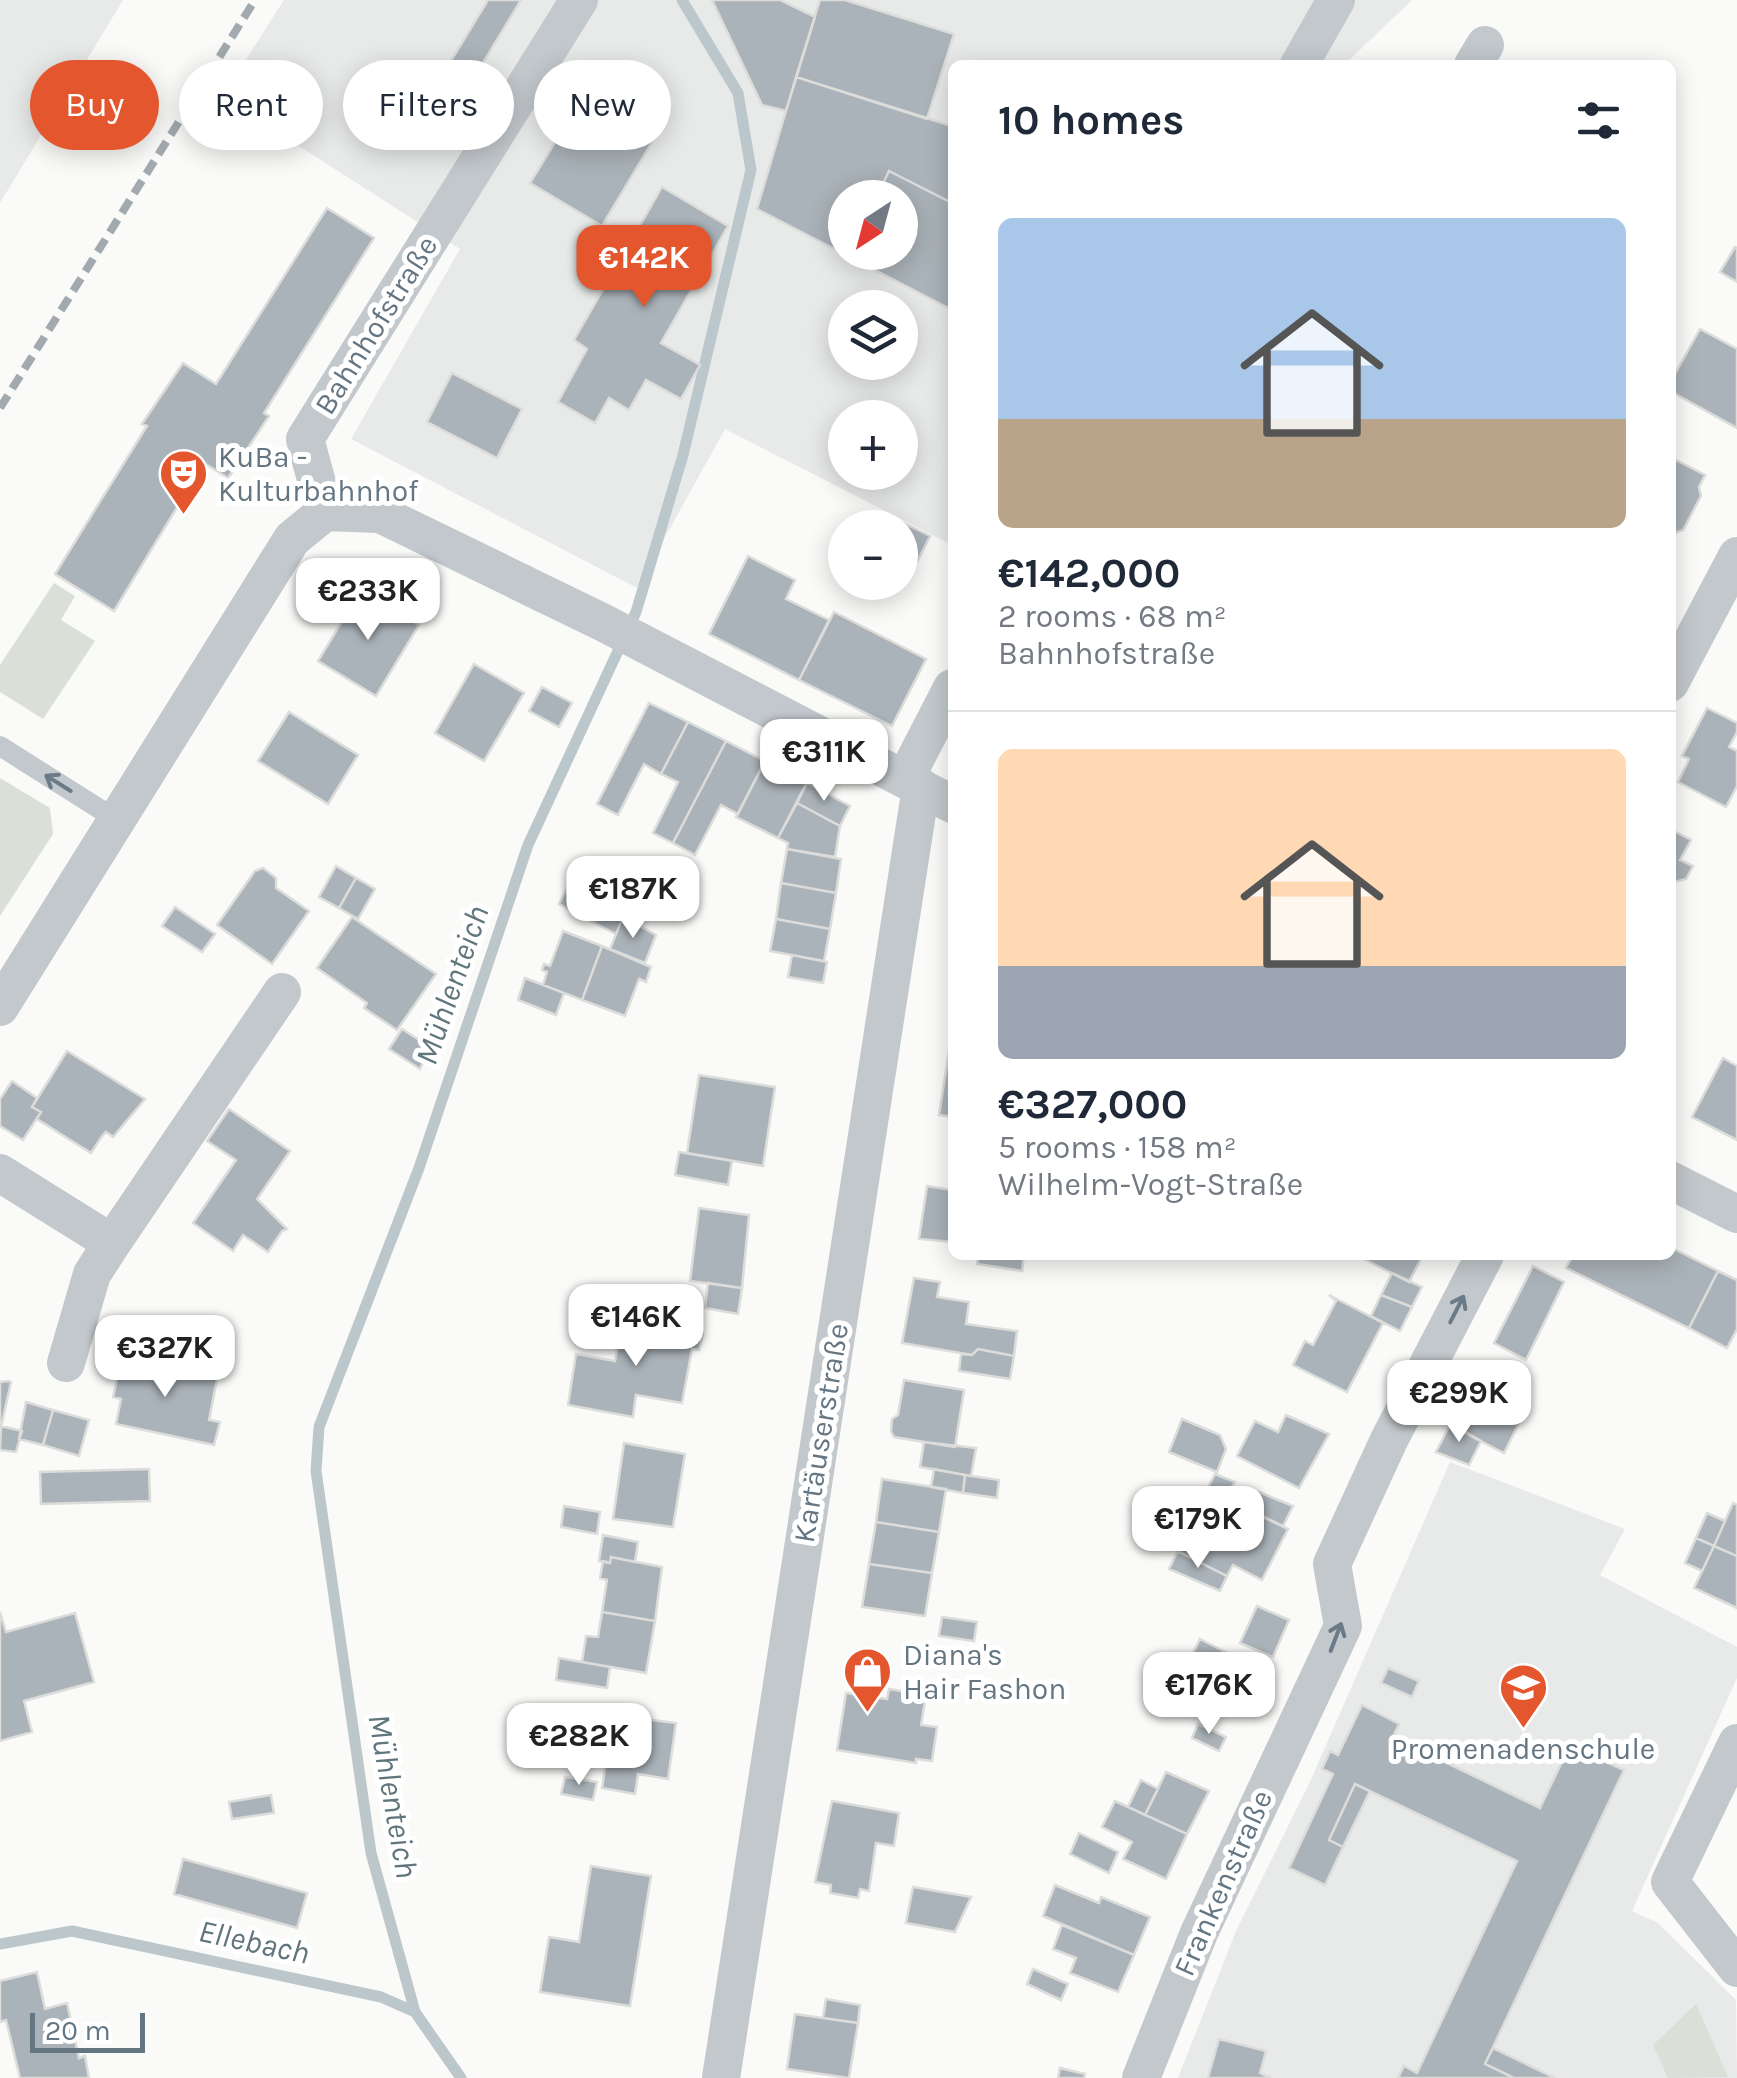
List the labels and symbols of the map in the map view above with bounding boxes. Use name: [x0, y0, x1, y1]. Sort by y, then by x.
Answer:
north arrow: [828, 180, 918, 270]
pin: €142K: [574, 225, 714, 310]
street label: Bahnhofstraße: [307, 229, 445, 421]
place label: KuBa - Kulturbahnhof: [218, 439, 419, 509]
theatre icon: KuBa - Kulturbahnhof: [157, 448, 209, 516]
pin: €233K: [298, 558, 438, 643]
pin: €311K: [754, 719, 894, 804]
one-way arrow: [45, 773, 73, 794]
pin: €187K: [563, 856, 703, 941]
water label: Mühlenteich: [407, 901, 497, 1069]
pin: €146K: [566, 1284, 706, 1369]
one-way arrow: [1448, 1294, 1467, 1324]
pin: €327K: [95, 1315, 235, 1400]
street label: Kartäuserstraße: [786, 1321, 856, 1545]
pin: €299K: [1389, 1360, 1529, 1445]
pin: €179K: [1128, 1486, 1268, 1571]
one-way arrow: [1328, 1622, 1346, 1653]
place label: Diana's Hair Fashon: [903, 1637, 1066, 1707]
shop icon: Diana's Hair Fashon: [842, 1646, 894, 1714]
pin: €176K: [1139, 1652, 1279, 1737]
school or university icon: Promenadenschule: [1497, 1662, 1549, 1730]
pin: €282K: [509, 1703, 649, 1788]
water label: Mühlenteich: [360, 1711, 426, 1881]
place label: Promenadenschule: [1391, 1731, 1655, 1767]
street label: Frankenstraße: [1166, 1784, 1280, 1982]
water label: Ellebach: [195, 1912, 313, 1972]
scale bar: [30, 2008, 145, 2052]

